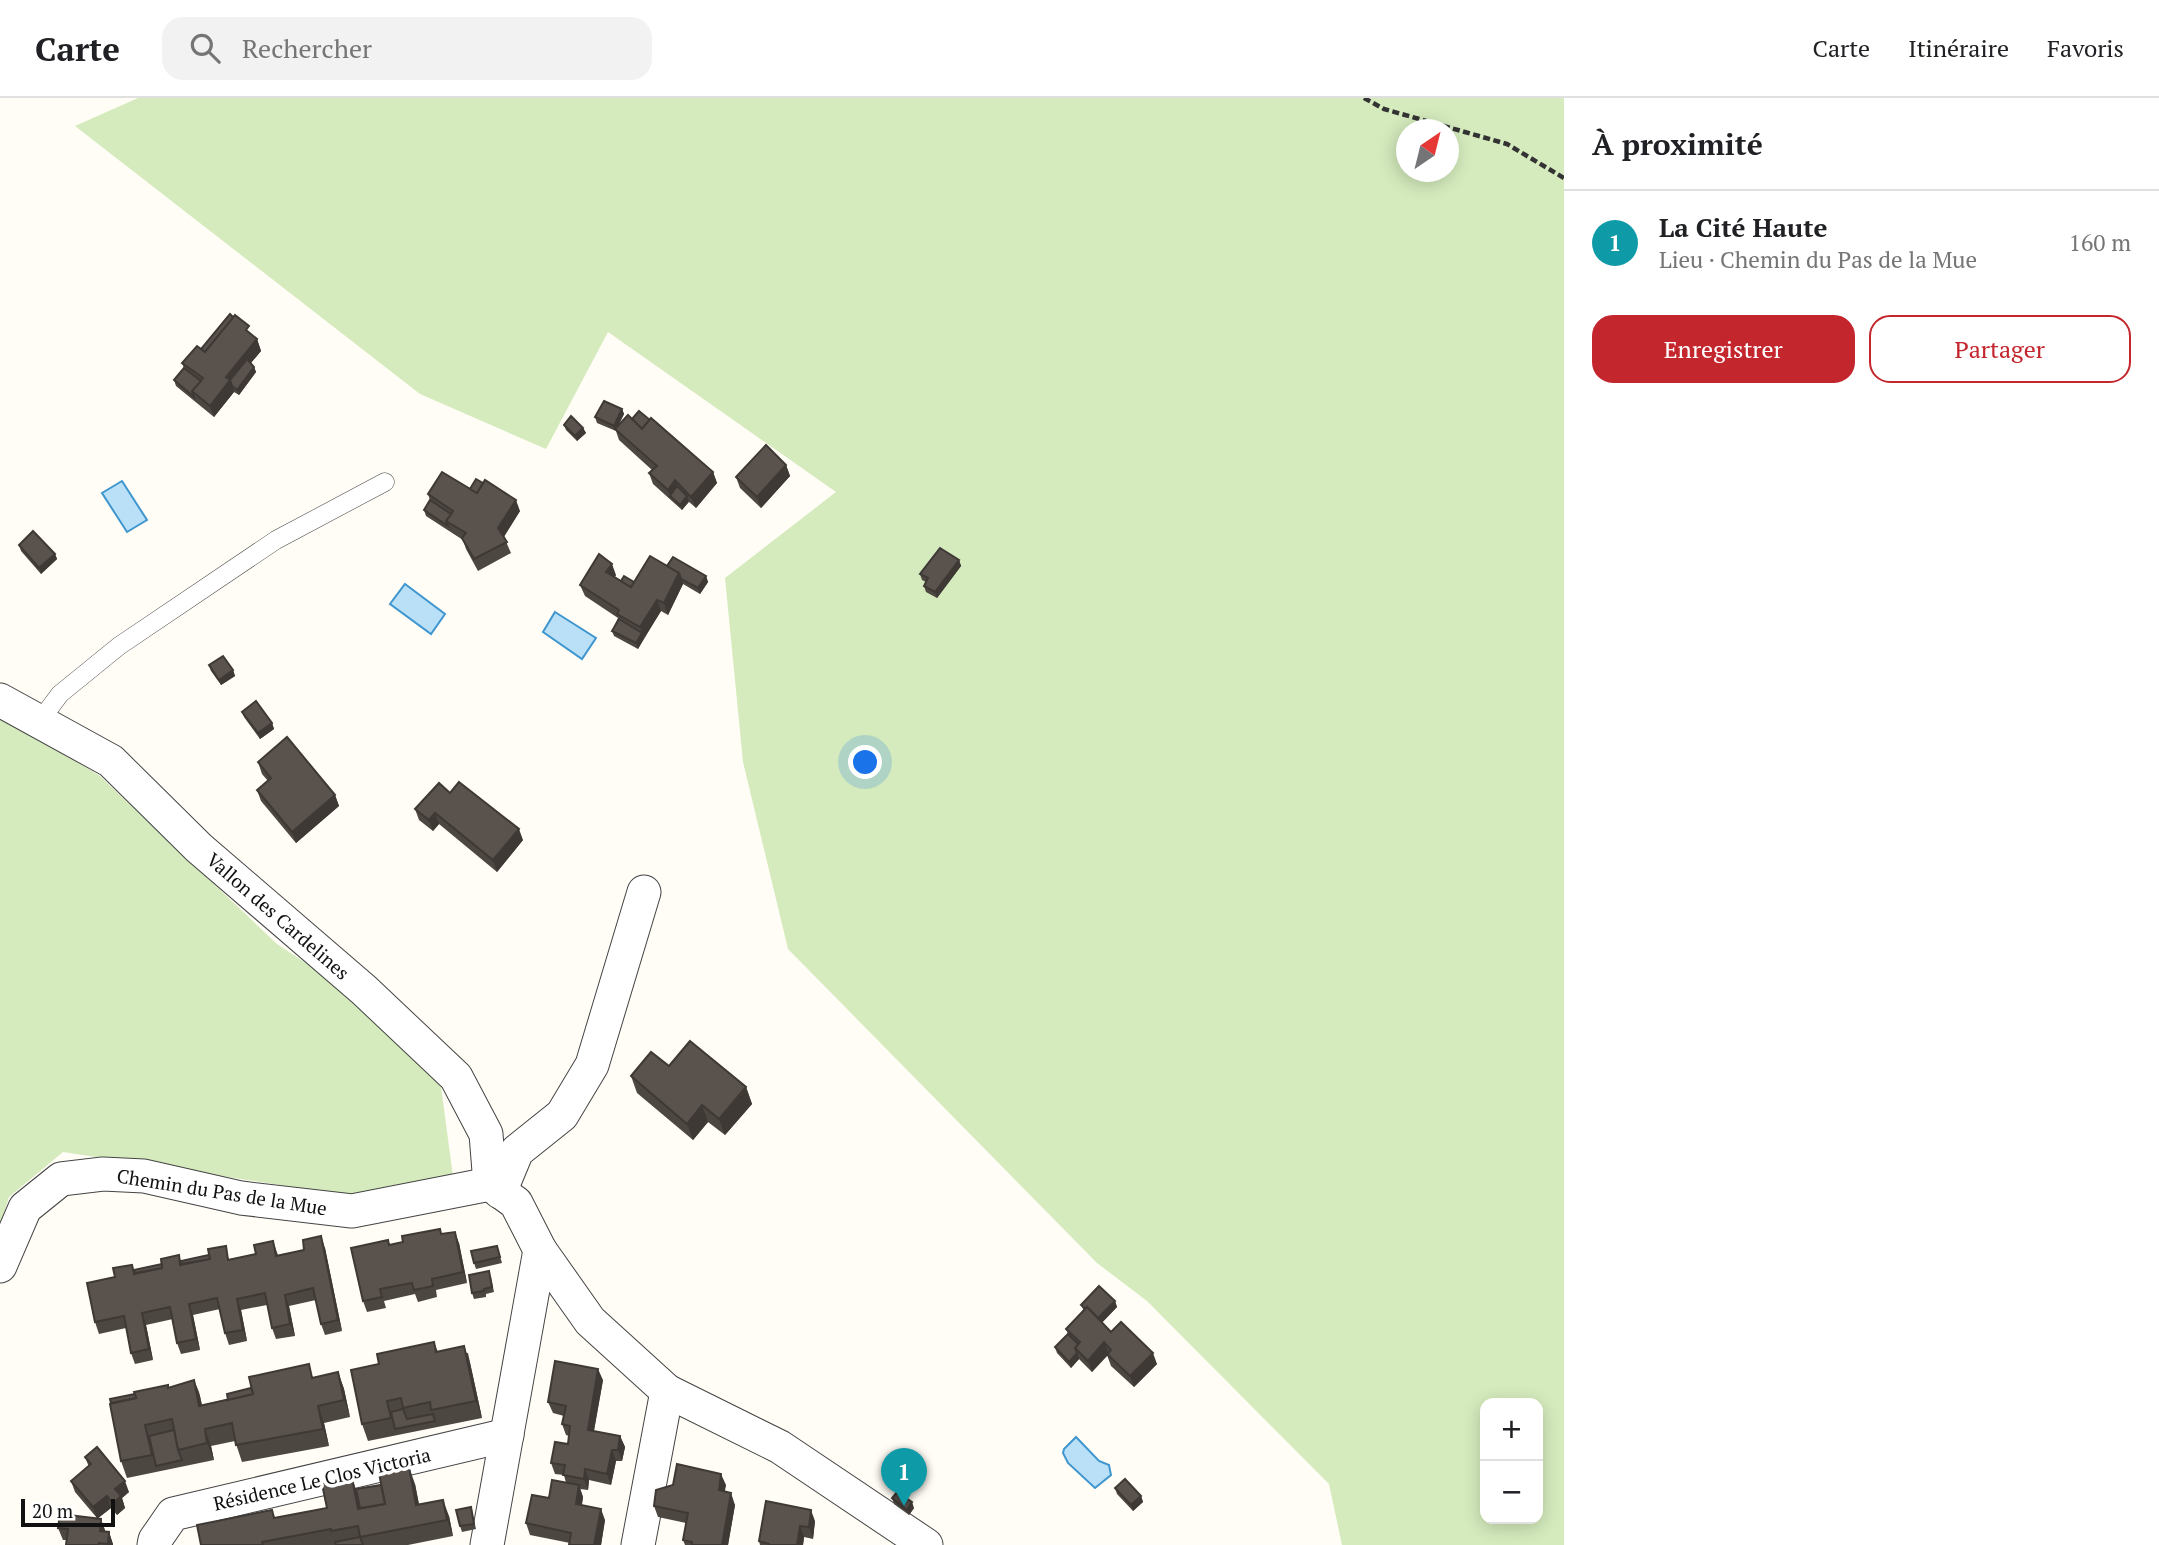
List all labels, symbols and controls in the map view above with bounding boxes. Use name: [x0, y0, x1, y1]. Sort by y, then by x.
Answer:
search box: [162, 17, 652, 80]
text: Carte: [35, 27, 120, 70]
icon: search: [186, 29, 224, 67]
text: Rechercher: [242, 31, 372, 65]
text: Carte: [1812, 32, 1870, 64]
text: Itinéraire: [1908, 32, 2009, 64]
text: Favoris: [2047, 32, 2124, 64]
north arrow: [1396, 119, 1459, 182]
text: À proximité: [1592, 124, 1763, 164]
text: La Cité Haute: [1659, 210, 1828, 244]
text: 1: [1609, 227, 1622, 258]
text: 160 m: [2069, 227, 2131, 258]
text: Lieu · Chemin du Pas de la Mue: [1659, 244, 1977, 275]
button: Enregistrer: [1592, 315, 1855, 383]
button: Partager: [1869, 315, 2131, 383]
your location: [848, 745, 882, 779]
street label: Vallon des Cardelines: [202, 847, 355, 985]
street label: Chemin du Pas de la Mue: [115, 1163, 329, 1220]
map controls: [1480, 1398, 1543, 1524]
button: +: [1480, 1398, 1543, 1461]
street label: Résidence Le Clos Victoria: [211, 1441, 433, 1516]
pin: 1: [881, 1448, 927, 1506]
button: −: [1480, 1461, 1543, 1524]
scale bar: [21, 1496, 116, 1528]
text: 20 m: [32, 1498, 73, 1523]

